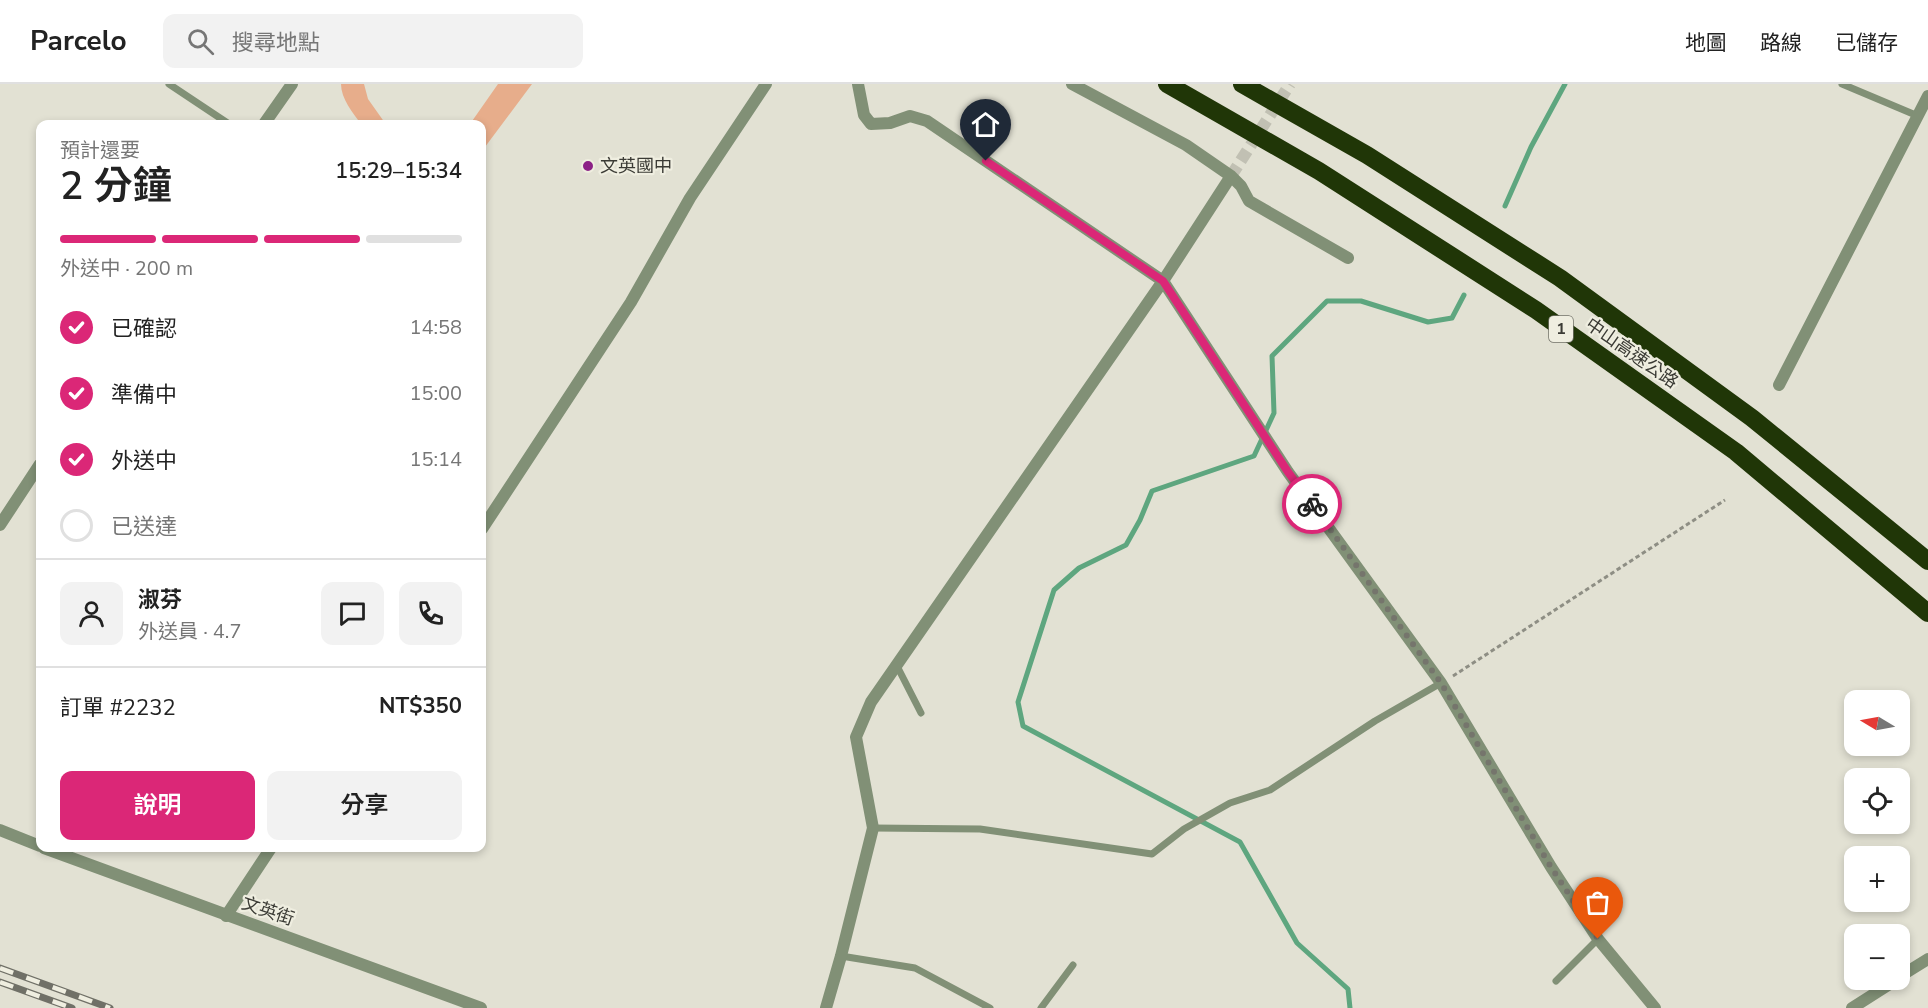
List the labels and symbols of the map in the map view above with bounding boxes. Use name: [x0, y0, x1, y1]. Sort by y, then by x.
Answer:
pin: [960, 99, 1011, 161]
place label: 文英國中: [600, 154, 672, 178]
marker: 文英國中: [581, 159, 595, 173]
street label: 中山高速公路: [1581, 312, 1683, 394]
road number: 1: [1549, 316, 1573, 342]
courier: [1282, 474, 1342, 534]
north arrow: [1844, 690, 1910, 756]
pin: [1572, 877, 1623, 939]
street label: 文英街: [239, 891, 297, 931]

